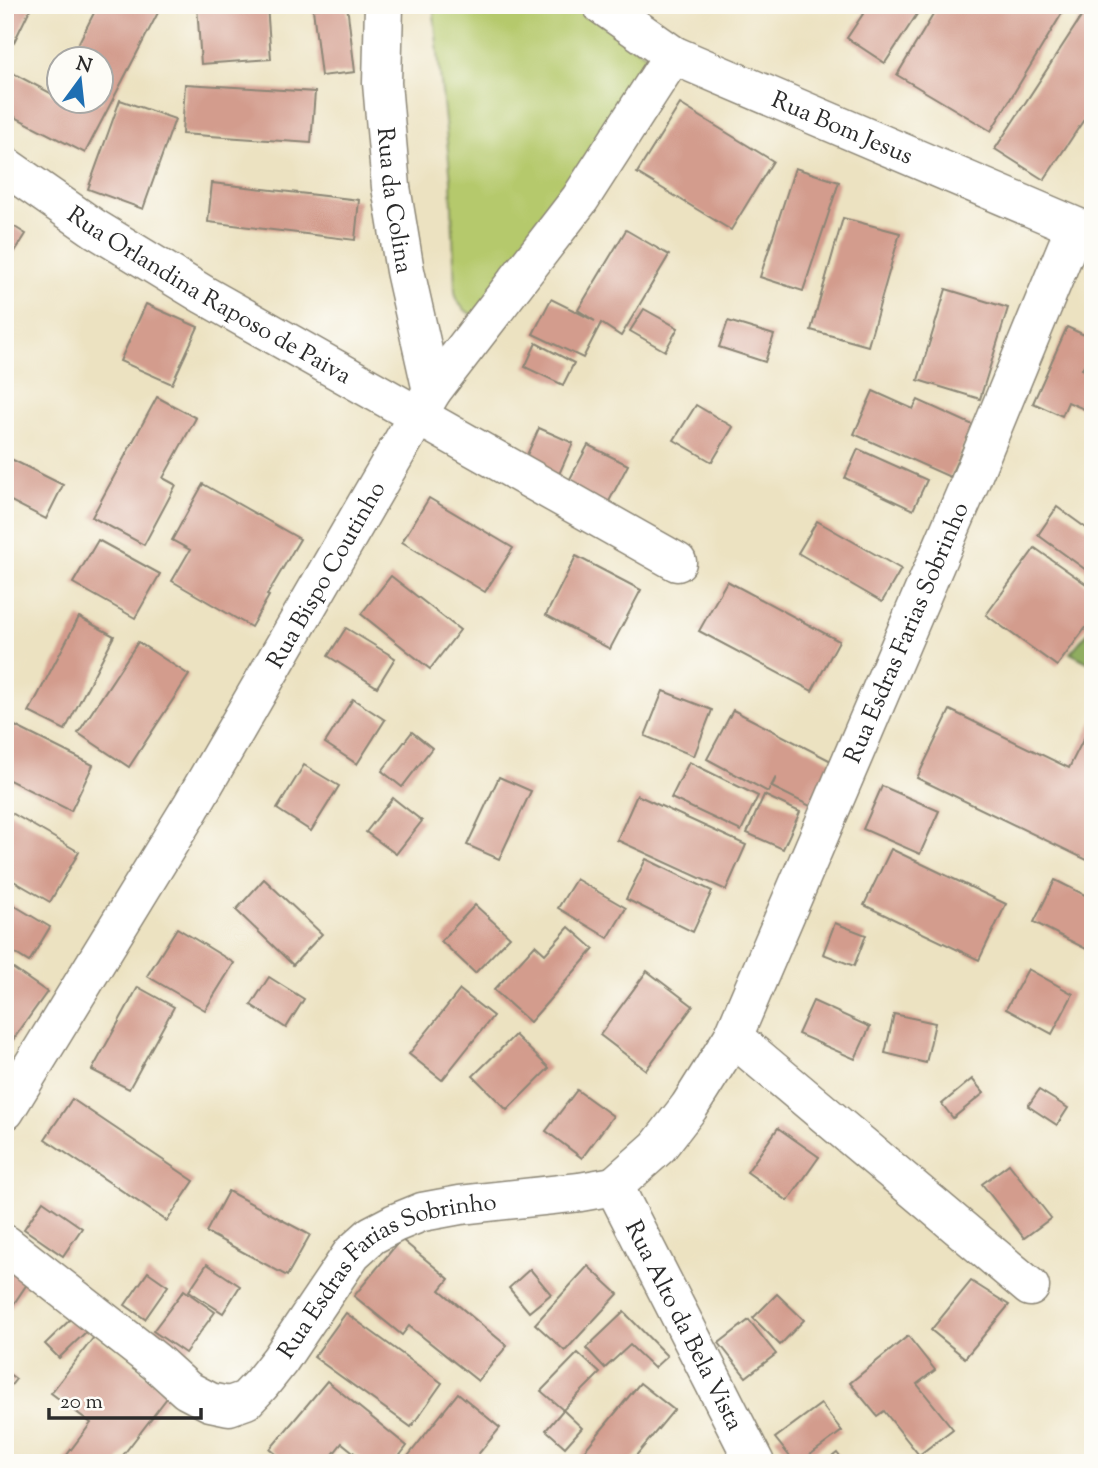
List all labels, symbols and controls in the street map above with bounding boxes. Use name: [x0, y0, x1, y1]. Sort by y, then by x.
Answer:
north arrow: [46, 46, 116, 116]
text: N: [73, 51, 95, 81]
street label: Rua Bom Jesus: [766, 84, 918, 174]
street label: Rua da Colina: [367, 126, 420, 276]
street label: Rua Orlandina Raposo de Paiva: [59, 199, 357, 394]
street label: Rua Bispo Coutinho: [260, 476, 395, 676]
street label: Rua Esdras Farias Sobrinho: [837, 497, 979, 769]
street label: Rua Esdras Farias Sobrinho: [270, 1186, 498, 1366]
street label: Rua Alto da Bela Vista: [615, 1215, 751, 1437]
scale bar: [49, 1377, 201, 1421]
text: 20 m: [60, 1388, 103, 1418]

